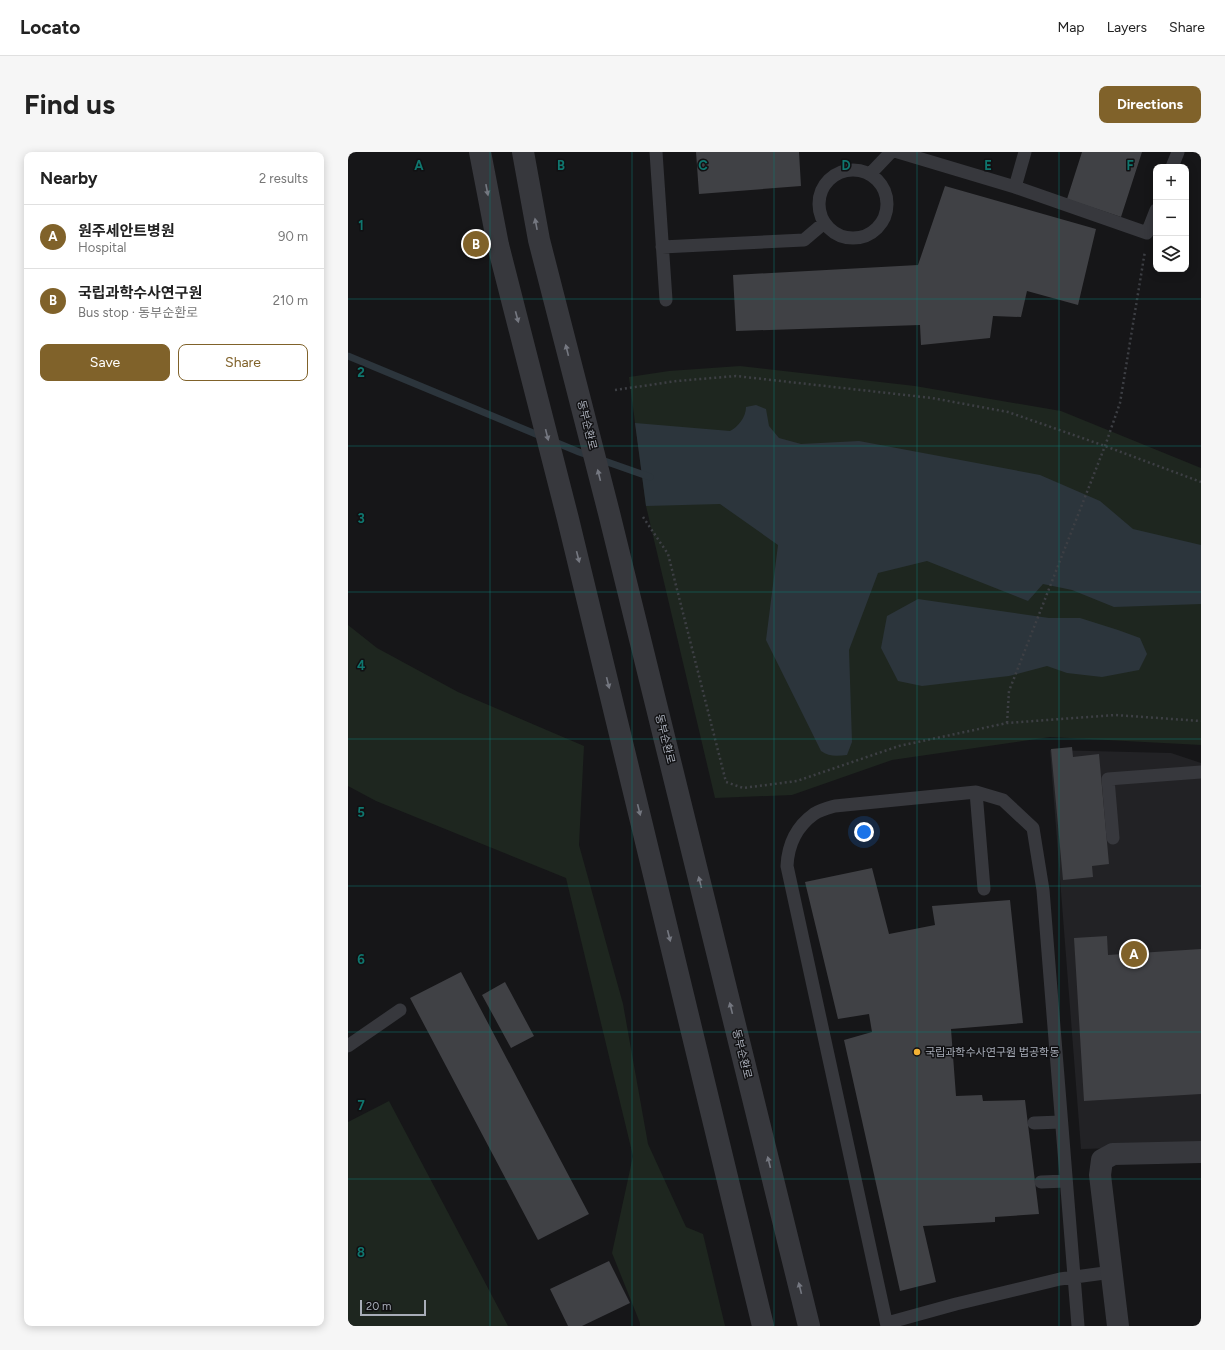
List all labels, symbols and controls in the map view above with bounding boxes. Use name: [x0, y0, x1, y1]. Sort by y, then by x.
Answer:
text: Locato: [20, 16, 80, 39]
text: Map: [1057, 19, 1085, 36]
text: Layers: [1107, 19, 1147, 36]
text: Share: [1169, 19, 1205, 36]
button: Directions: [1099, 86, 1201, 123]
text: Find us: [24, 87, 115, 121]
text: A: [414, 158, 424, 173]
text: B: [557, 158, 565, 173]
text: C: [698, 158, 708, 173]
text: D: [841, 158, 851, 173]
text: E: [984, 158, 992, 173]
text: F: [1126, 158, 1134, 173]
map controls: [1153, 164, 1189, 272]
button: +: [1153, 164, 1189, 200]
text: Nearby: [40, 168, 98, 188]
text: 2 results: [259, 171, 308, 186]
one-way arrow: [485, 184, 491, 196]
button: −: [1153, 200, 1189, 236]
one-way arrow: [533, 217, 539, 230]
text: 1: [358, 218, 364, 233]
text: 원주세안트병원: [78, 222, 175, 240]
text: A: [48, 229, 58, 244]
text: 90 m: [278, 229, 308, 244]
pin: B: [463, 229, 489, 259]
button: layers: [1153, 236, 1189, 272]
text: Hospital: [78, 240, 126, 255]
text: 국립과학수사연구원: [78, 284, 202, 302]
text: B: [49, 293, 57, 308]
text: 210 m: [273, 293, 308, 308]
text: Bus stop · 동부순환로: [78, 305, 198, 320]
one-way arrow: [514, 311, 520, 323]
one-way arrow: [564, 343, 570, 356]
button: Save: [40, 344, 170, 381]
button: Share: [178, 344, 308, 381]
text: 2: [357, 365, 365, 380]
street label: 동부순환로: [575, 399, 599, 451]
one-way arrow: [544, 429, 550, 441]
one-way arrow: [596, 469, 602, 481]
text: 3: [357, 511, 365, 526]
one-way arrow: [575, 551, 581, 563]
text: 4: [357, 658, 365, 673]
one-way arrow: [605, 678, 611, 690]
street label: 동부순환로: [653, 713, 677, 765]
one-way arrow: [636, 804, 642, 816]
text: 5: [357, 805, 365, 820]
your location: [854, 822, 874, 842]
one-way arrow: [696, 876, 702, 888]
one-way arrow: [666, 930, 672, 942]
pin: A: [1121, 939, 1147, 969]
text: 6: [357, 952, 365, 967]
one-way arrow: [728, 1002, 734, 1014]
street label: 동부순환로: [730, 1028, 754, 1080]
place label: 국립과학수사연구원 법공학동: [925, 1046, 1059, 1059]
marker: 국립과학수사연구원 법공학동: [912, 1047, 922, 1057]
text: 7: [357, 1098, 365, 1113]
one-way arrow: [765, 1156, 771, 1168]
text: 8: [357, 1245, 365, 1260]
one-way arrow: [797, 1282, 803, 1294]
scale bar: [360, 1298, 426, 1317]
text: 20 m: [366, 1300, 391, 1313]

